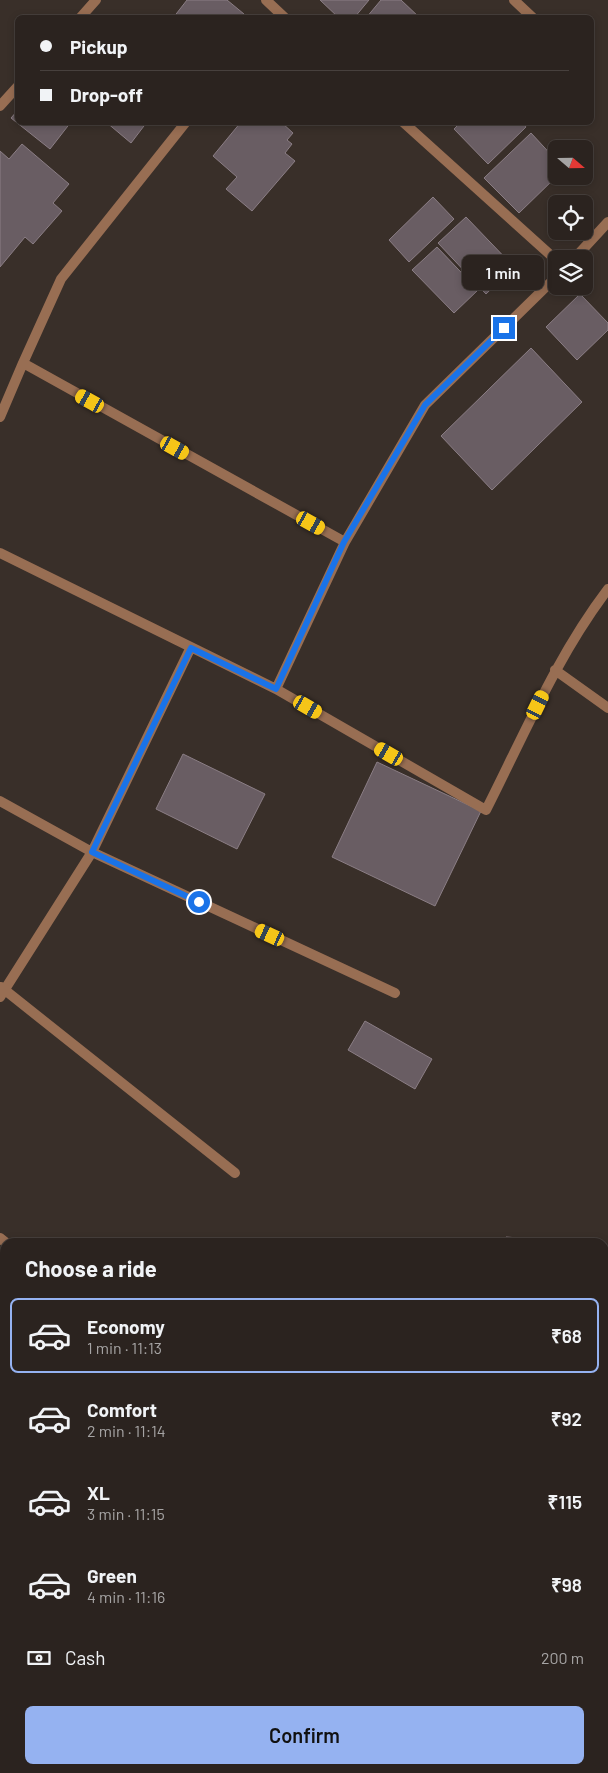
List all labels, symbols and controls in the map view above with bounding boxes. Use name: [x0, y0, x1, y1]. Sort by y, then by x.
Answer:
text: Pickup: [70, 35, 128, 58]
text: Drop-off: [70, 83, 143, 106]
north arrow: [548, 140, 592, 185]
map controls: [548, 140, 593, 295]
button: locate: [548, 195, 593, 240]
button: layers: [548, 250, 593, 295]
callout: 1 min: [463, 255, 545, 290]
text: 1 min: [486, 263, 520, 282]
route end: [493, 317, 515, 339]
car: [73, 387, 106, 415]
car: [158, 434, 191, 462]
car: [294, 509, 327, 537]
car: [524, 688, 551, 722]
car: [291, 693, 324, 721]
car: [372, 740, 405, 768]
route start: [188, 891, 210, 913]
car: [253, 922, 286, 948]
text: Choose a ride: [25, 1255, 157, 1281]
icon: car: [27, 1313, 72, 1358]
text: Economy: [87, 1315, 165, 1338]
text: ₹68: [551, 1324, 582, 1347]
text: 1 min · 11:13: [87, 1338, 162, 1357]
icon: car: [27, 1396, 72, 1441]
text: Comfort: [87, 1398, 157, 1421]
text: ₹92: [551, 1407, 582, 1430]
text: 2 min · 11:14: [87, 1421, 166, 1440]
icon: car: [27, 1479, 72, 1524]
text: XL: [87, 1481, 110, 1504]
text: ₹115: [548, 1490, 582, 1513]
text: 3 min · 11:15: [87, 1504, 165, 1523]
icon: car: [27, 1562, 72, 1607]
text: Green: [87, 1564, 137, 1587]
text: ₹98: [551, 1573, 582, 1596]
text: 4 min · 11:16: [87, 1587, 165, 1606]
icon: cash: [25, 1644, 53, 1672]
text: Cash: [65, 1646, 106, 1669]
text: 200 m: [541, 1648, 584, 1667]
button: Confirm: [25, 1706, 584, 1764]

